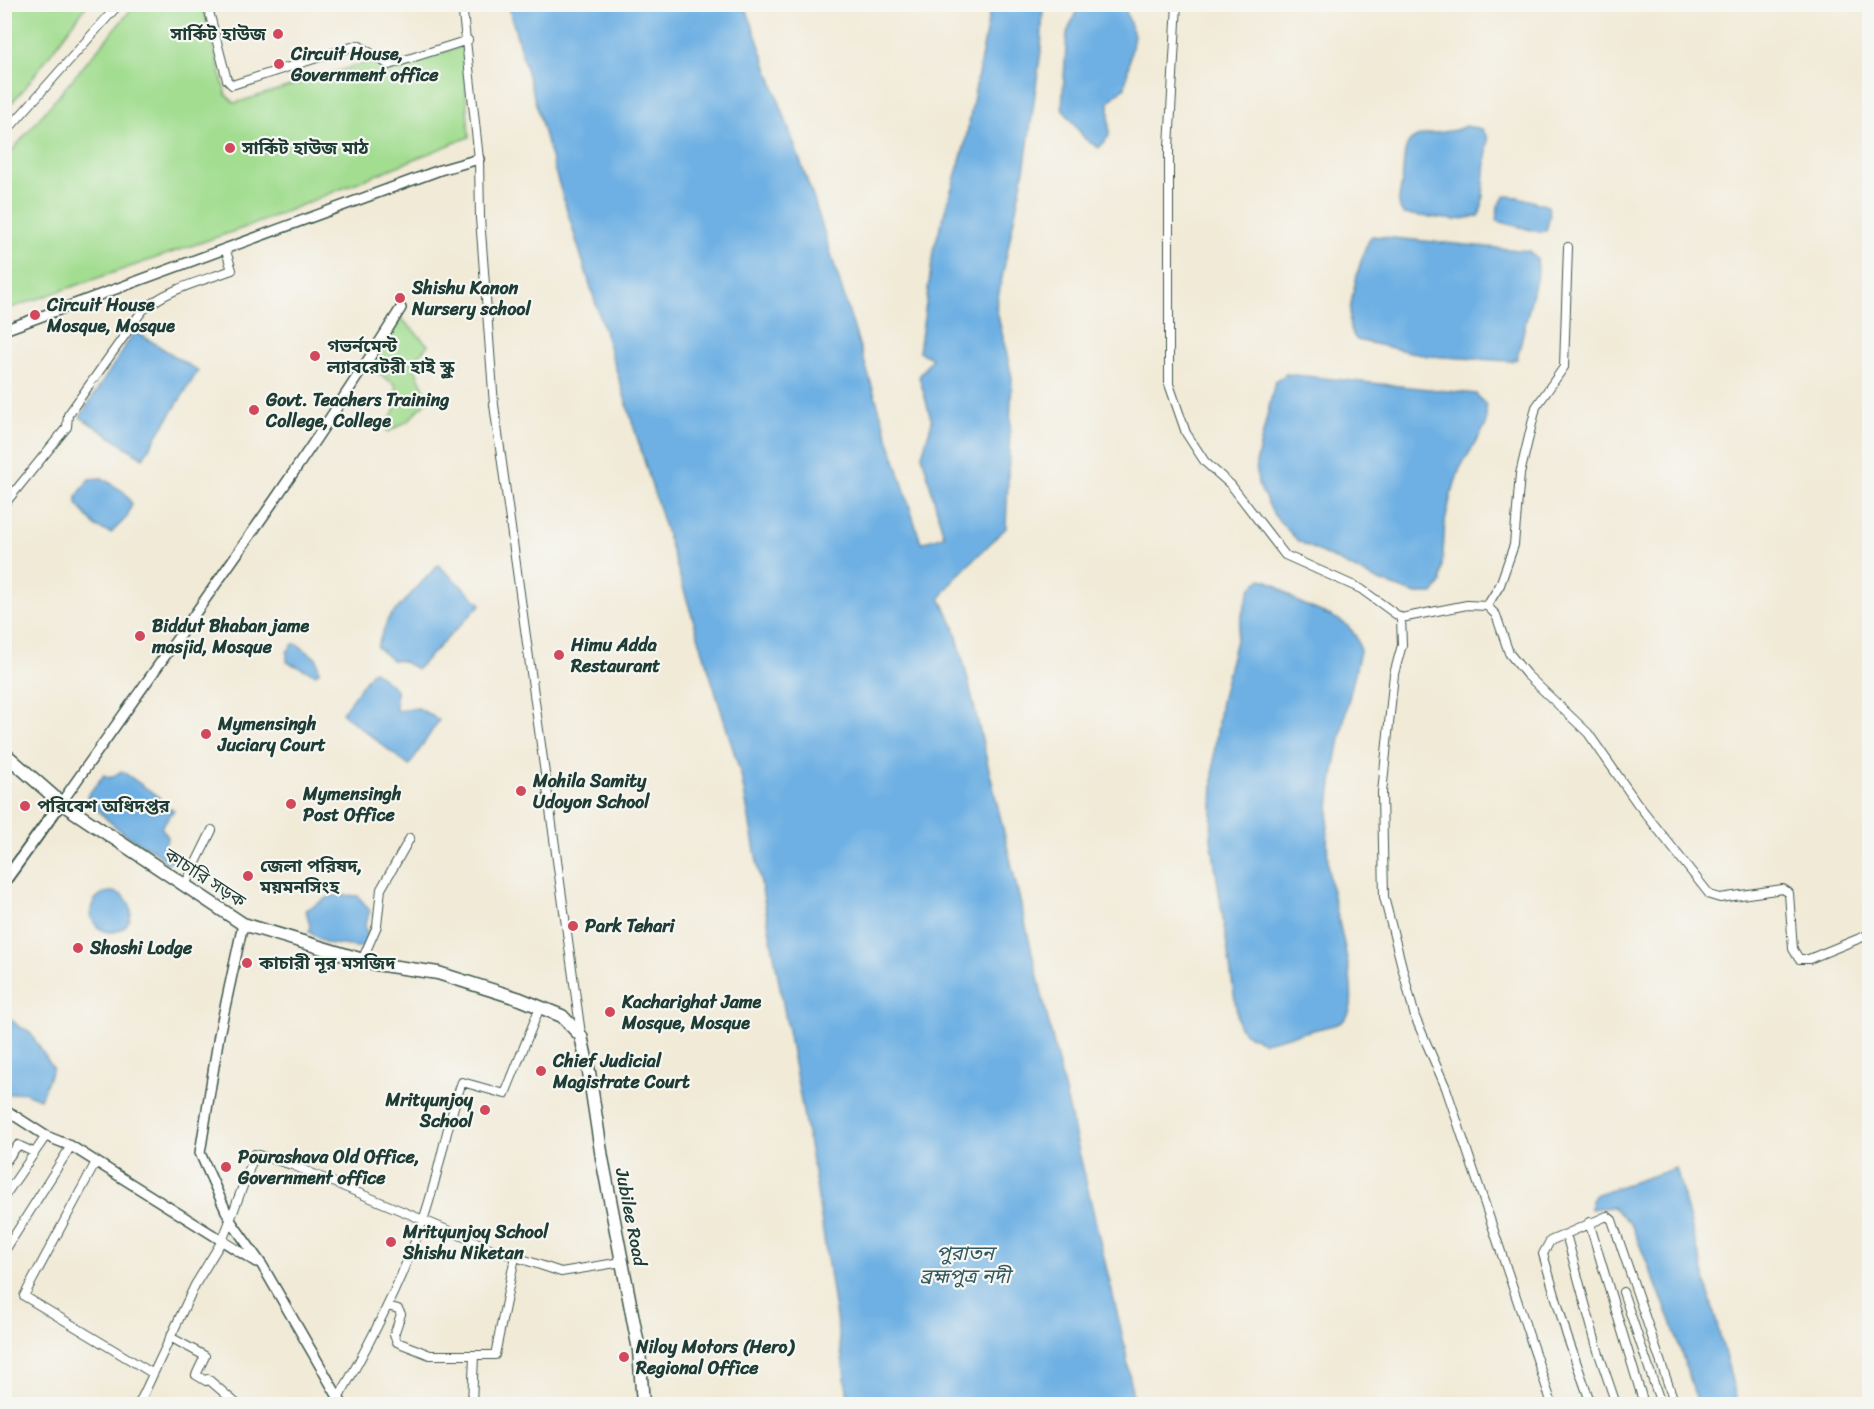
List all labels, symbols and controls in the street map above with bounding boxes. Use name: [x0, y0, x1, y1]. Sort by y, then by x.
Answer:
place label: সার্কিট হাউজ: [170, 18, 267, 50]
marker: সার্কিট হাউজ: [271, 27, 285, 41]
place label: Circuit House, Government office: [290, 38, 439, 91]
marker: Circuit House, Government office: [272, 57, 286, 71]
place label: সার্কিট হাউজ মাঠ: [241, 132, 369, 164]
marker: সার্কিট হাউজ মাঠ: [223, 141, 237, 155]
place label: Shishu Kanon Nursery school: [411, 272, 531, 325]
place label: Circuit House Mosque, Mosque: [46, 289, 175, 342]
marker: Shishu Kanon Nursery school: [393, 291, 407, 305]
marker: Circuit House Mosque, Mosque: [28, 308, 42, 322]
place label: গভর্নমেন্ট ল্যাবরেটরী হাই স্কুল: [326, 330, 455, 383]
marker: গভর্নমেন্ট ল্যাবরেটরী হাই স্কুল: [308, 349, 322, 363]
place label: Govt. Teachers Training College, College: [265, 384, 449, 437]
marker: Govt. Teachers Training College, College: [247, 403, 261, 417]
place label: Biddut Bhaban jame masjid, Mosque: [151, 610, 310, 663]
marker: Biddut Bhaban jame masjid, Mosque: [133, 629, 147, 643]
place label: Himu Adda Restaurant: [570, 629, 660, 682]
marker: Himu Adda Restaurant: [552, 648, 566, 662]
place label: Mymensingh Juciary Court: [217, 708, 326, 761]
marker: Mymensingh Juciary Court: [199, 727, 213, 741]
place label: Mohila Samity Udoyon School: [532, 765, 650, 818]
place label: Mymensingh Post Office: [302, 778, 402, 831]
marker: Mohila Samity Udoyon School: [514, 784, 528, 798]
place label: পরিবেশ অধিদপ্তর: [37, 790, 171, 822]
marker: Mymensingh Post Office: [284, 797, 298, 811]
marker: পরিবেশ অধিদপ্তর: [18, 799, 32, 813]
street label: কাচারি সড়ক: [157, 839, 253, 917]
place label: জেলা পরিষদ, ময়মনসিংহ: [259, 850, 362, 903]
marker: জেলা পরিষদ, ময়মনসিংহ: [241, 869, 255, 883]
place label: Park Tehari: [585, 910, 676, 942]
marker: Park Tehari: [566, 919, 580, 933]
place label: Shoshi Lodge: [89, 932, 193, 964]
marker: Shoshi Lodge: [71, 941, 85, 955]
place label: কাচারী নূর মসজিদ: [258, 947, 396, 979]
marker: কাচারী নূর মসজিদ: [240, 956, 254, 970]
place label: Kacharighat Jame Mosque, Mosque: [621, 986, 762, 1039]
marker: Kacharighat Jame Mosque, Mosque: [603, 1005, 617, 1019]
place label: Chief Judicial Magistrate Court: [552, 1045, 690, 1098]
marker: Chief Judicial Magistrate Court: [534, 1064, 548, 1078]
place label: Mrityunjoy School: [385, 1084, 474, 1137]
marker: Mrityunjoy School: [478, 1103, 492, 1117]
place label: Pourashava Old Office, Government office: [237, 1141, 420, 1194]
marker: Pourashava Old Office, Government office: [219, 1160, 233, 1174]
street label: Jubilee Road: [606, 1164, 656, 1270]
place label: Mrityunjoy School Shishu Niketan: [402, 1216, 549, 1269]
marker: Mrityunjoy School Shishu Niketan: [384, 1235, 398, 1249]
water label: পুরাতন ব্রহ্মপুত্র নদী: [920, 1236, 1014, 1294]
place label: Niloy Motors (Hero) Regional Office: [635, 1331, 795, 1384]
marker: Niloy Motors (Hero) Regional Office: [617, 1350, 631, 1364]

